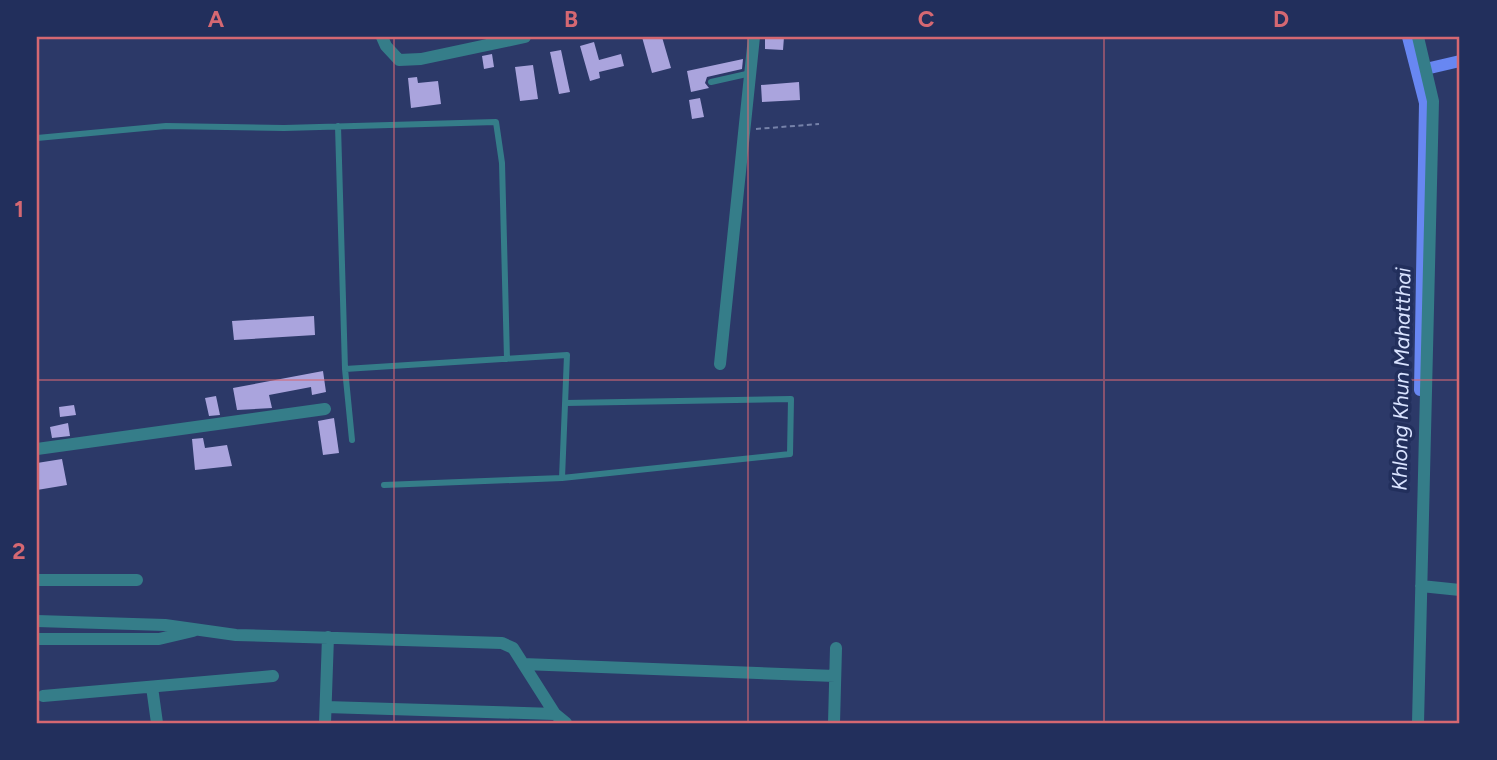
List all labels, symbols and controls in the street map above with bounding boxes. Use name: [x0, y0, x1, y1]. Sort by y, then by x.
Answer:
text: A: [208, 5, 225, 33]
text: B: [564, 5, 578, 33]
text: C: [918, 5, 935, 33]
text: D: [1273, 5, 1289, 33]
text: 1: [14, 195, 24, 223]
water label: Khlong Khun Mahatthai: [1387, 267, 1415, 491]
text: 2: [12, 537, 26, 565]

